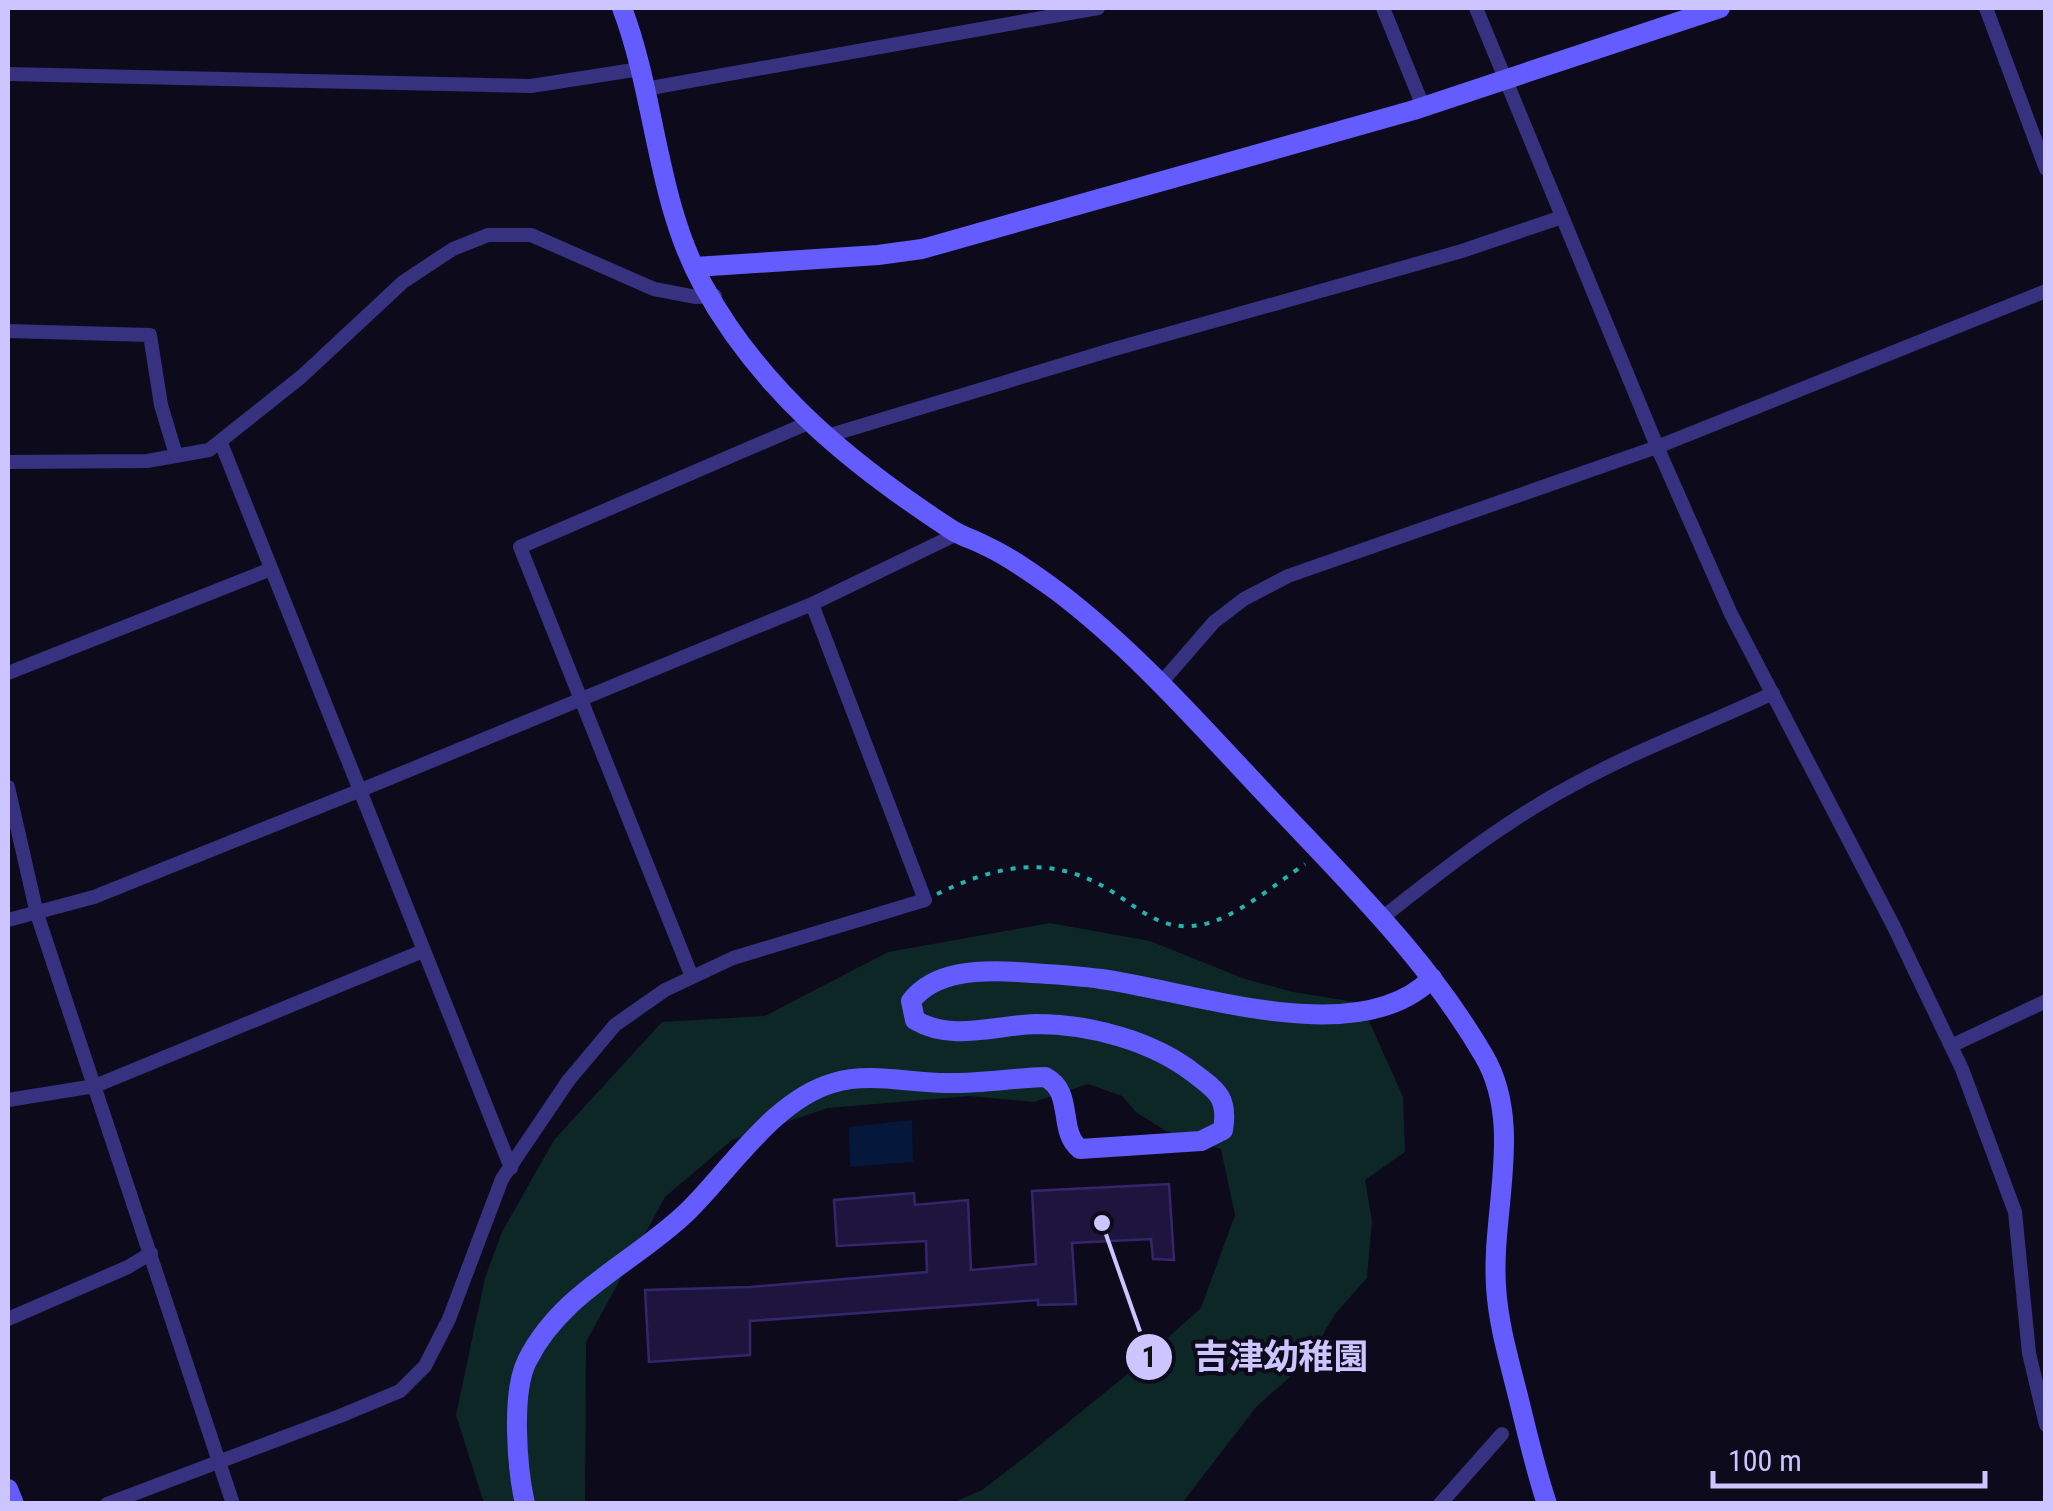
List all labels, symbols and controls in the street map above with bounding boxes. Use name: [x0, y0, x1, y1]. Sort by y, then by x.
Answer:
callout: 吉津幼稚園: [1124, 1324, 1389, 1389]
text: 吉津幼稚園: [1193, 1337, 1369, 1378]
text: 1: [1141, 1339, 1157, 1374]
scale bar: [1713, 1426, 1986, 1488]
text: 100 m: [1728, 1443, 1802, 1478]

